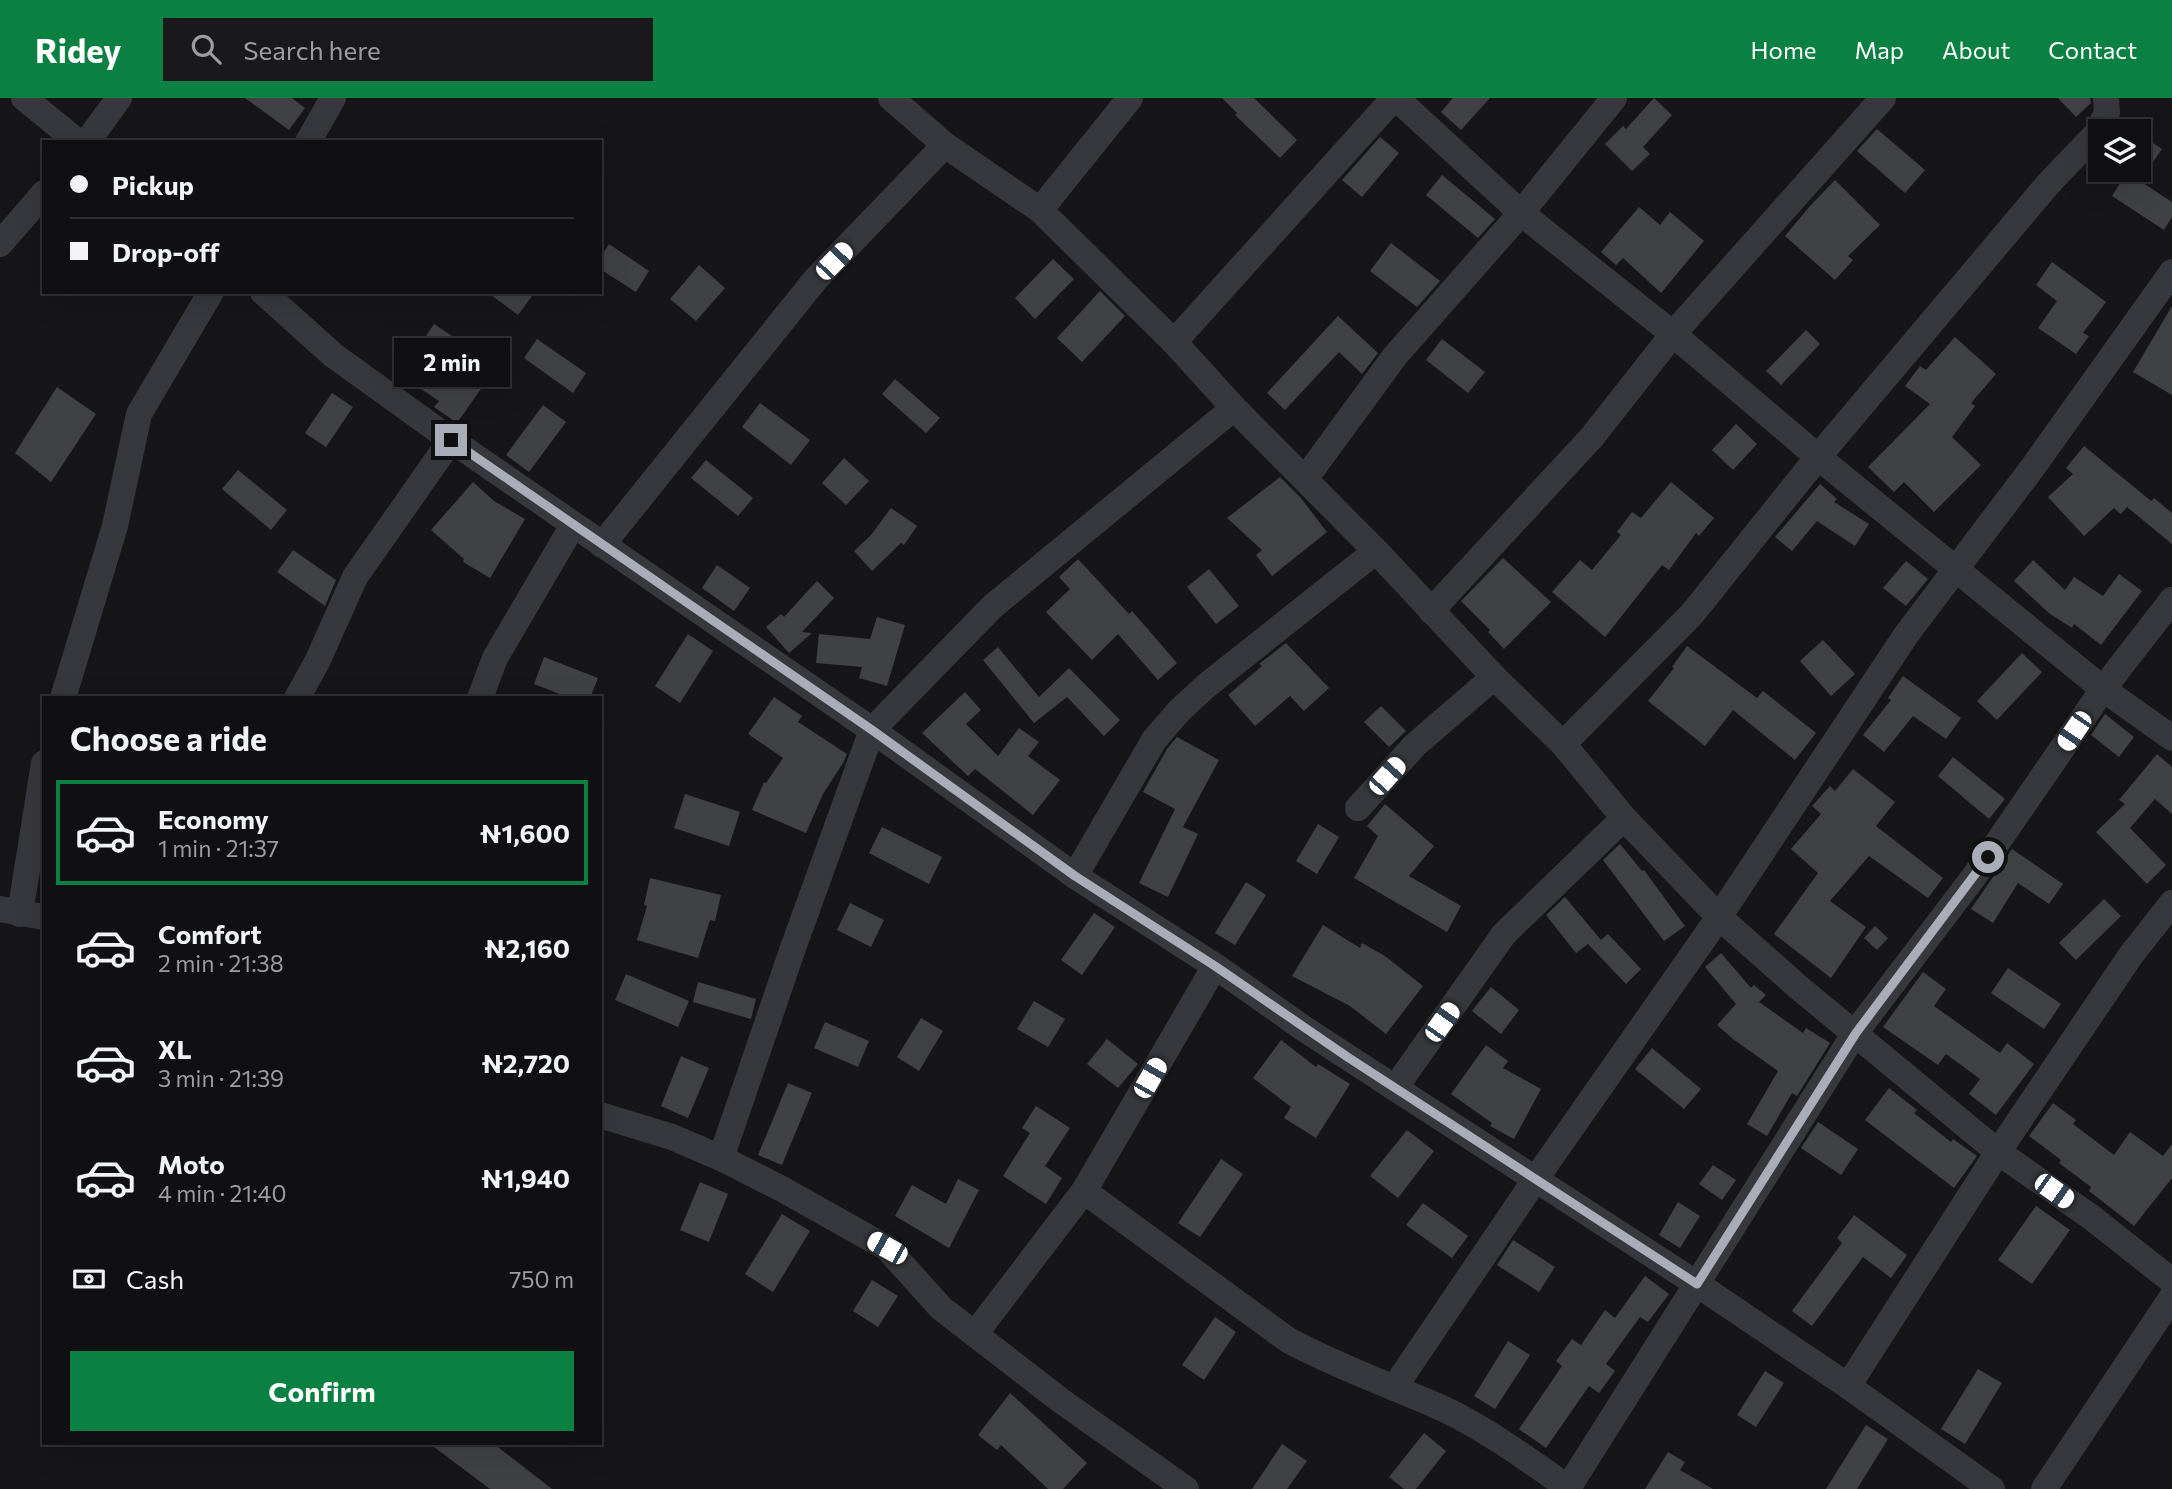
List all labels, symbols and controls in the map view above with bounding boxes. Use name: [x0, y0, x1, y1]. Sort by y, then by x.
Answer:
search box: [163, 18, 653, 81]
text: Ridey: [35, 29, 121, 70]
icon: search: [187, 30, 225, 68]
text: Search here: [243, 34, 381, 65]
text: Home: [1751, 35, 1817, 64]
text: Map: [1855, 35, 1904, 64]
text: About: [1942, 35, 2010, 64]
text: Contact: [2048, 35, 2137, 64]
map controls: [2088, 119, 2151, 182]
button: layers: [2088, 119, 2151, 182]
text: Pickup: [112, 169, 194, 200]
text: Drop-off: [112, 236, 219, 267]
car: [812, 239, 857, 283]
callout: 2 min: [393, 338, 509, 388]
text: 2 min: [423, 348, 481, 376]
route end: [435, 424, 467, 456]
car: [2054, 708, 2095, 754]
text: Choose a ride: [70, 718, 267, 758]
car: [1366, 753, 1409, 799]
icon: car: [74, 801, 137, 864]
text: Economy: [158, 803, 269, 834]
text: ₦1,600: [480, 817, 570, 848]
text: 1 min · 21:37: [158, 834, 279, 862]
route start: [1972, 841, 2004, 873]
icon: car: [74, 916, 137, 979]
text: Comfort: [158, 918, 261, 949]
text: ₦2,160: [485, 932, 570, 963]
text: 2 min · 21:38: [158, 949, 284, 977]
car: [1422, 999, 1463, 1045]
icon: car: [74, 1031, 137, 1094]
text: XL: [158, 1033, 192, 1064]
text: ₦2,720: [482, 1047, 570, 1078]
car: [1131, 1055, 1170, 1101]
text: 3 min · 21:39: [158, 1064, 284, 1092]
icon: car: [74, 1146, 137, 1209]
text: Moto: [158, 1148, 225, 1179]
text: ₦1,940: [481, 1162, 570, 1193]
car: [2031, 1170, 2078, 1212]
text: 4 min · 21:40: [158, 1179, 286, 1207]
car: [864, 1229, 911, 1267]
icon: cash: [70, 1260, 108, 1298]
text: Cash: [126, 1263, 184, 1294]
text: 750 m: [509, 1265, 574, 1293]
button: Confirm: [70, 1351, 574, 1431]

